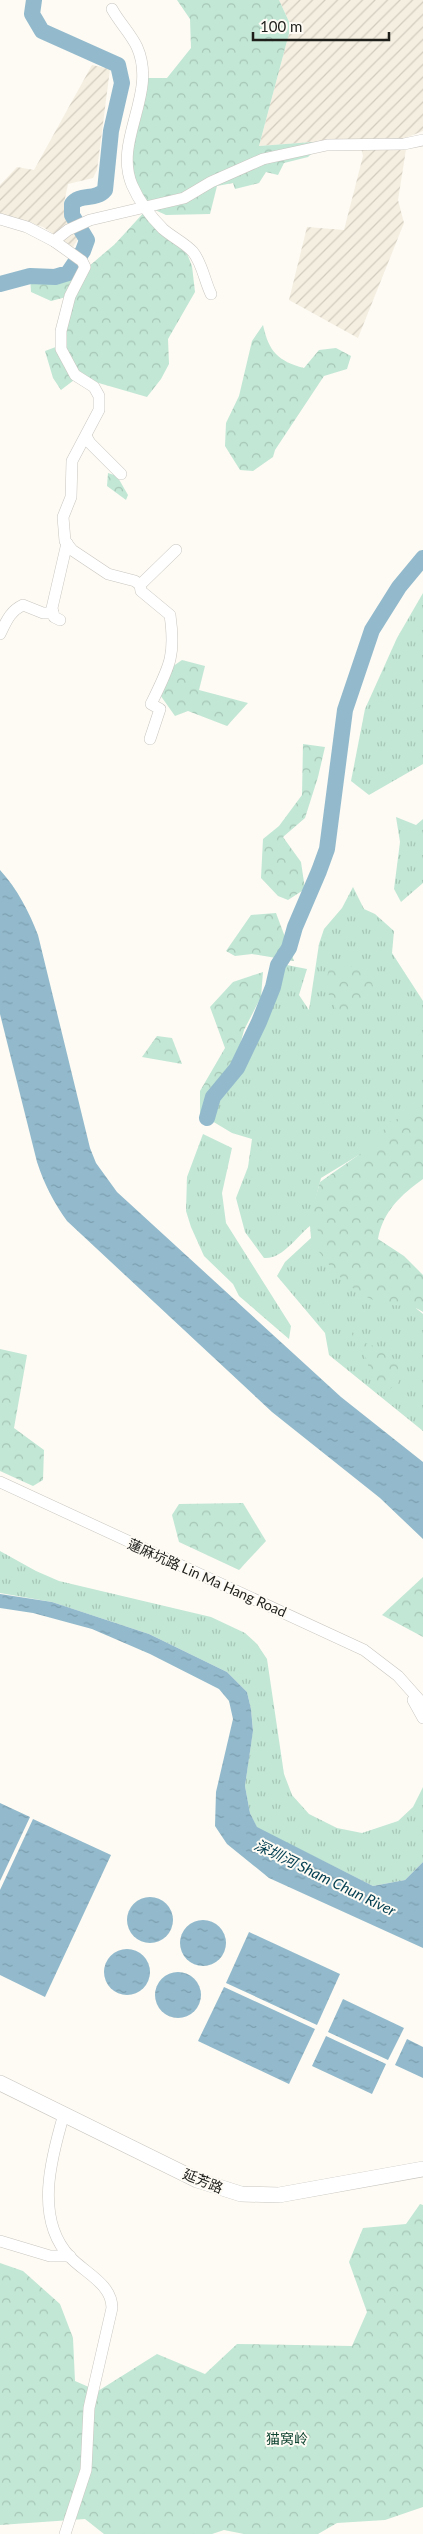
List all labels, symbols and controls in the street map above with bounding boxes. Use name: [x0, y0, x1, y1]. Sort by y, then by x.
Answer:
scale bar: [253, 10, 389, 42]
text: 100 m: [260, 17, 302, 35]
street label: 蓮麻坑路 Lin Ma Hang Road: [125, 1535, 289, 1620]
water label: 深圳河 Sham Chun River: [252, 1835, 400, 1920]
street label: 延芳路: [181, 2165, 226, 2196]
park label: 猫窝岭: [266, 2430, 308, 2447]

